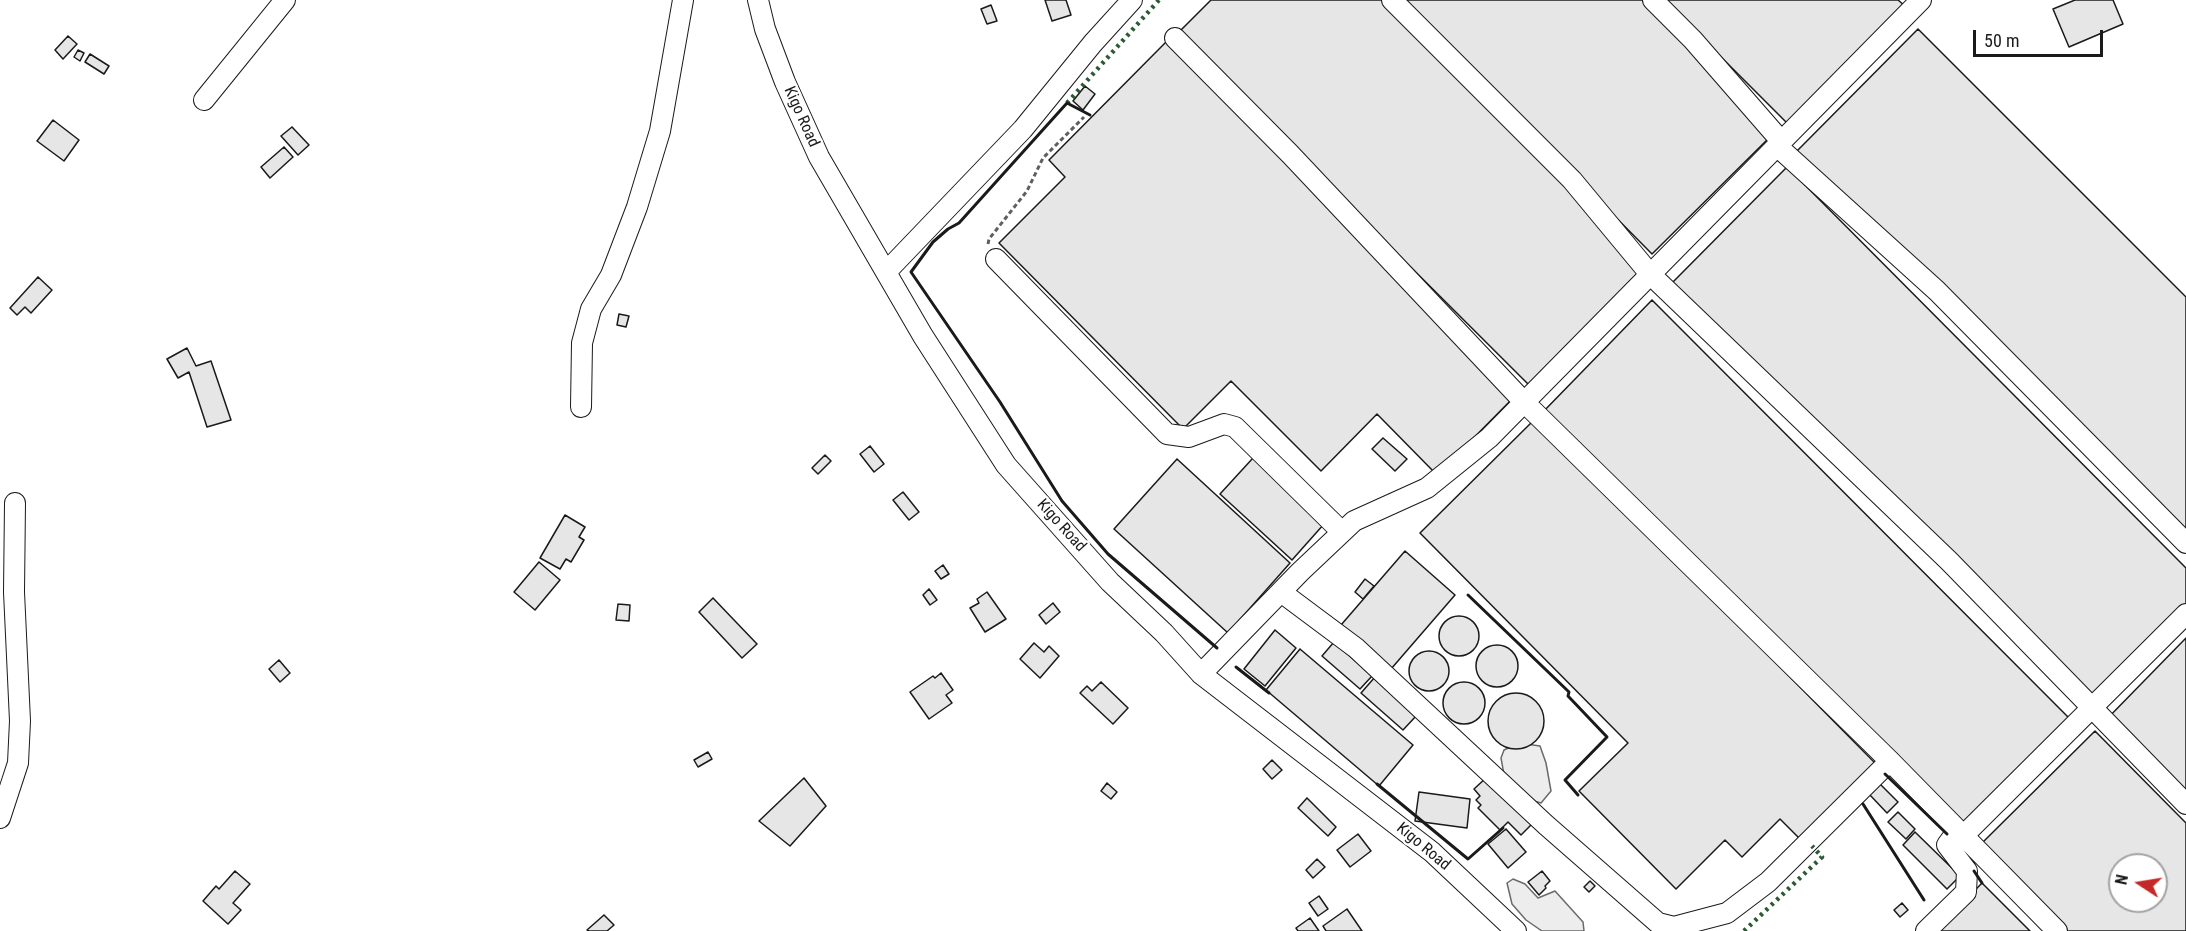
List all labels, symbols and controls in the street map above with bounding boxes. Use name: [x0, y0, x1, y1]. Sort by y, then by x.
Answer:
scale bar: [1976, 18, 2106, 56]
text: 50 m: [1984, 30, 2019, 51]
street label: Kigo Road: [779, 84, 823, 150]
street label: Kigo Road: [1032, 496, 1090, 556]
street label: Kigo Road: [1392, 819, 1454, 875]
north arrow: [2108, 853, 2168, 913]
text: N: [2112, 873, 2132, 886]

